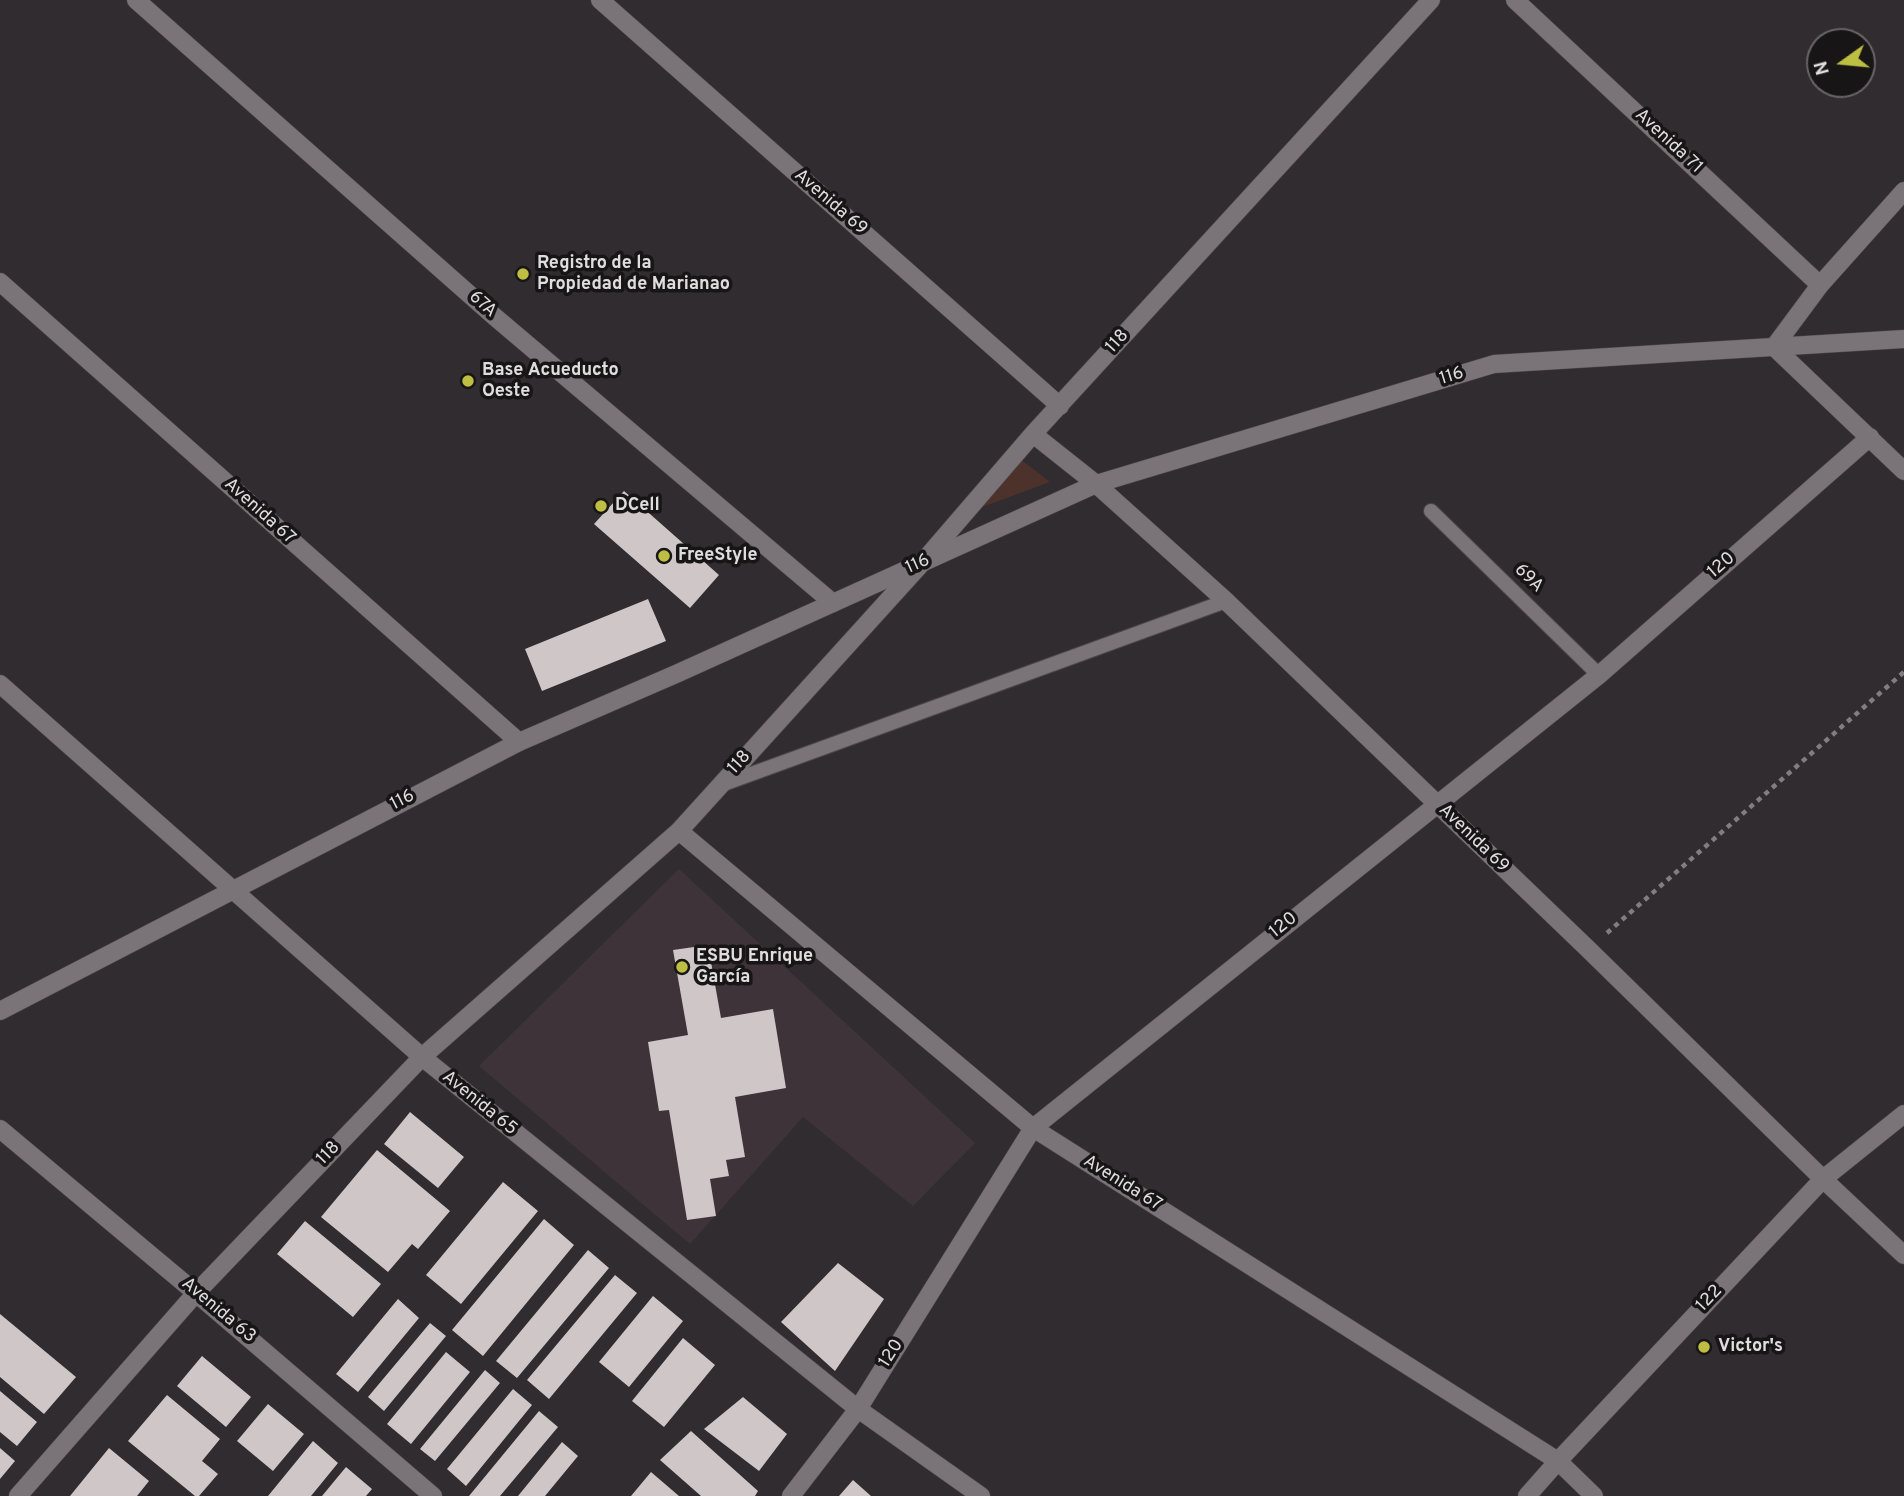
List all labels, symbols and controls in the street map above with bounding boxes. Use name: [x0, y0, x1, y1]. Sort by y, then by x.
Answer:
north arrow: [1806, 28, 1876, 98]
text: N: [1809, 58, 1836, 78]
street label: Avenida 71: [1629, 105, 1707, 179]
street label: Avenida 69: [789, 165, 871, 241]
place label: Registro de la Propiedad de Marianao: [537, 253, 730, 296]
marker: Registro de la Propiedad de Marianao: [515, 266, 531, 282]
street label: 67A: [464, 287, 500, 323]
street label: 118: [1102, 326, 1134, 358]
place label: Base Acueducto Oeste: [482, 360, 619, 402]
street label: 116: [1437, 363, 1467, 391]
marker: Base Acueducto Oeste: [460, 373, 476, 389]
street label: Avenida 67: [219, 474, 299, 550]
place label: DCell: [615, 495, 660, 517]
marker: DCell: [593, 498, 609, 514]
place label: FreeStyle: [678, 545, 757, 567]
marker: FreeStyle: [656, 548, 672, 564]
street label: 120: [1704, 548, 1740, 584]
street label: 116: [903, 550, 933, 580]
street label: 69A: [1509, 560, 1547, 598]
street label: 118: [724, 747, 756, 779]
street label: 116: [387, 786, 419, 816]
street label: Avenida 69: [1433, 800, 1513, 878]
street label: 120: [1266, 908, 1302, 944]
place label: ESBU Enrique García: [696, 946, 813, 988]
marker: ESBU Enrique García: [674, 959, 690, 975]
street label: Avenida 65: [437, 1067, 521, 1141]
street label: 118: [313, 1138, 345, 1170]
street label: Avenida 67: [1079, 1151, 1165, 1217]
street label: Avenida 63: [176, 1274, 260, 1348]
street label: 122: [1692, 1281, 1728, 1317]
street label: 120: [875, 1336, 909, 1372]
place label: Victor's: [1718, 1336, 1783, 1358]
marker: Victor's: [1696, 1339, 1712, 1355]

